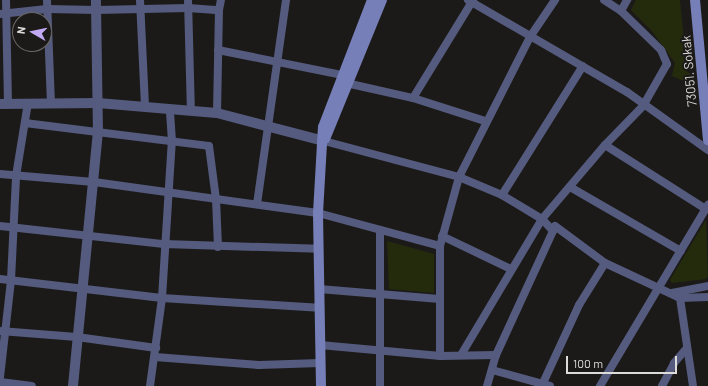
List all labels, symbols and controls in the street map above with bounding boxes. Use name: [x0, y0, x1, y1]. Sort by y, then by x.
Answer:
north arrow: [12, 12, 52, 52]
text: N: [14, 26, 28, 35]
street label: 73051. Sokak: [678, 35, 700, 107]
scale bar: [568, 348, 679, 374]
text: 100 m: [573, 356, 603, 370]

